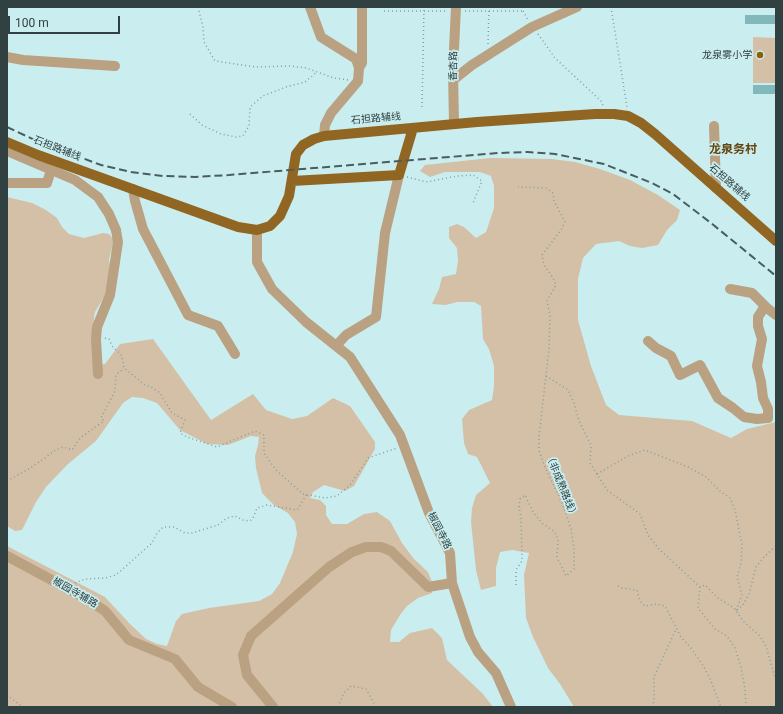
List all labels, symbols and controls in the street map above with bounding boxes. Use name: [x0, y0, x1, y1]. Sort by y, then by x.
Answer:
scale bar: [10, 8, 122, 34]
text: 100 m: [15, 16, 49, 30]
place label: 龙泉雾小学: [702, 49, 752, 61]
marker: 龙泉雾小学: [755, 50, 765, 60]
street label: 香杏路: [448, 51, 460, 81]
street label: 石担路辅线: [351, 111, 401, 127]
street label: 石担路辅线: [32, 134, 82, 164]
district label: 龙泉务村: [709, 143, 757, 157]
street label: 石担路辅线: [706, 162, 752, 204]
street label: （非成熟路线）: [542, 451, 580, 521]
street label: 椒园寺路: [425, 510, 453, 552]
street label: 椒园寺辅路: [50, 575, 100, 611]

